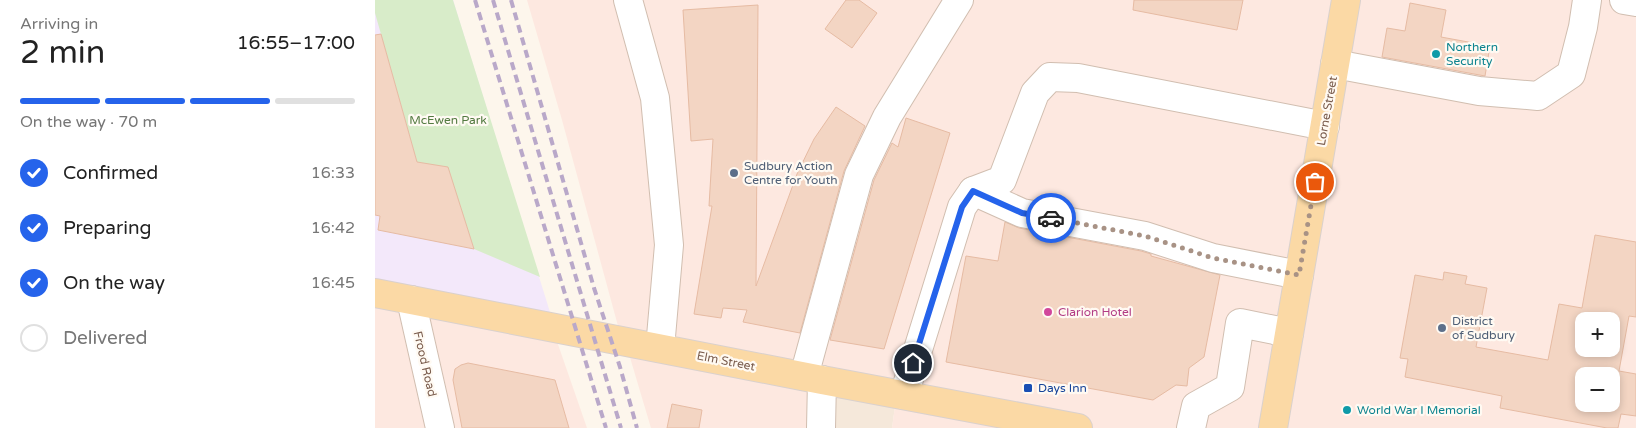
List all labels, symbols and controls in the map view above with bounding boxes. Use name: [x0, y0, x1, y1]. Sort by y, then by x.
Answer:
text: Arriving in: [20, 14, 98, 34]
text: 16:55–17:00: [237, 32, 355, 54]
text: 2 min: [20, 34, 105, 72]
place label: Northern Security: [1446, 40, 1498, 68]
marker: Northern Security: [1430, 48, 1442, 60]
street label: Lorne Street: [1314, 75, 1340, 147]
text: On the way · 70 m: [20, 112, 157, 132]
park label: McEwen Park: [409, 113, 487, 127]
icon: check: [20, 159, 48, 187]
place label: Sudbury Action Centre for Youth: [744, 159, 838, 187]
pin: [1294, 161, 1336, 203]
text: Confirmed: [63, 162, 158, 184]
text: 16:33: [311, 163, 355, 183]
marker: Sudbury Action Centre for Youth: [728, 167, 740, 179]
icon: bag: [1301, 168, 1329, 196]
courier: [1026, 193, 1076, 243]
icon: car: [1037, 204, 1065, 232]
icon: check: [20, 214, 48, 242]
text: Preparing: [63, 217, 152, 239]
text: 16:42: [311, 218, 355, 238]
icon: check: [20, 269, 48, 297]
text: On the way: [63, 272, 165, 294]
text: 16:45: [311, 273, 355, 293]
place label: Clarion Hotel: [1058, 305, 1132, 319]
marker: Clarion Hotel: [1042, 306, 1054, 318]
map controls: [1575, 312, 1620, 412]
button: +: [1575, 312, 1620, 357]
place label: District of Sudbury: [1452, 314, 1516, 342]
marker: District of Sudbury: [1436, 322, 1448, 334]
text: Delivered: [63, 327, 148, 349]
street label: Frood Road: [411, 330, 439, 398]
pin: [892, 342, 934, 384]
street label: Elm Street: [696, 348, 757, 374]
icon: home: [899, 349, 927, 377]
button: −: [1575, 367, 1620, 412]
place label: Days Inn: [1038, 381, 1087, 395]
marker: Days Inn: [1022, 382, 1034, 394]
place label: World War I Memorial: [1357, 403, 1481, 417]
marker: World War I Memorial: [1341, 404, 1353, 416]

